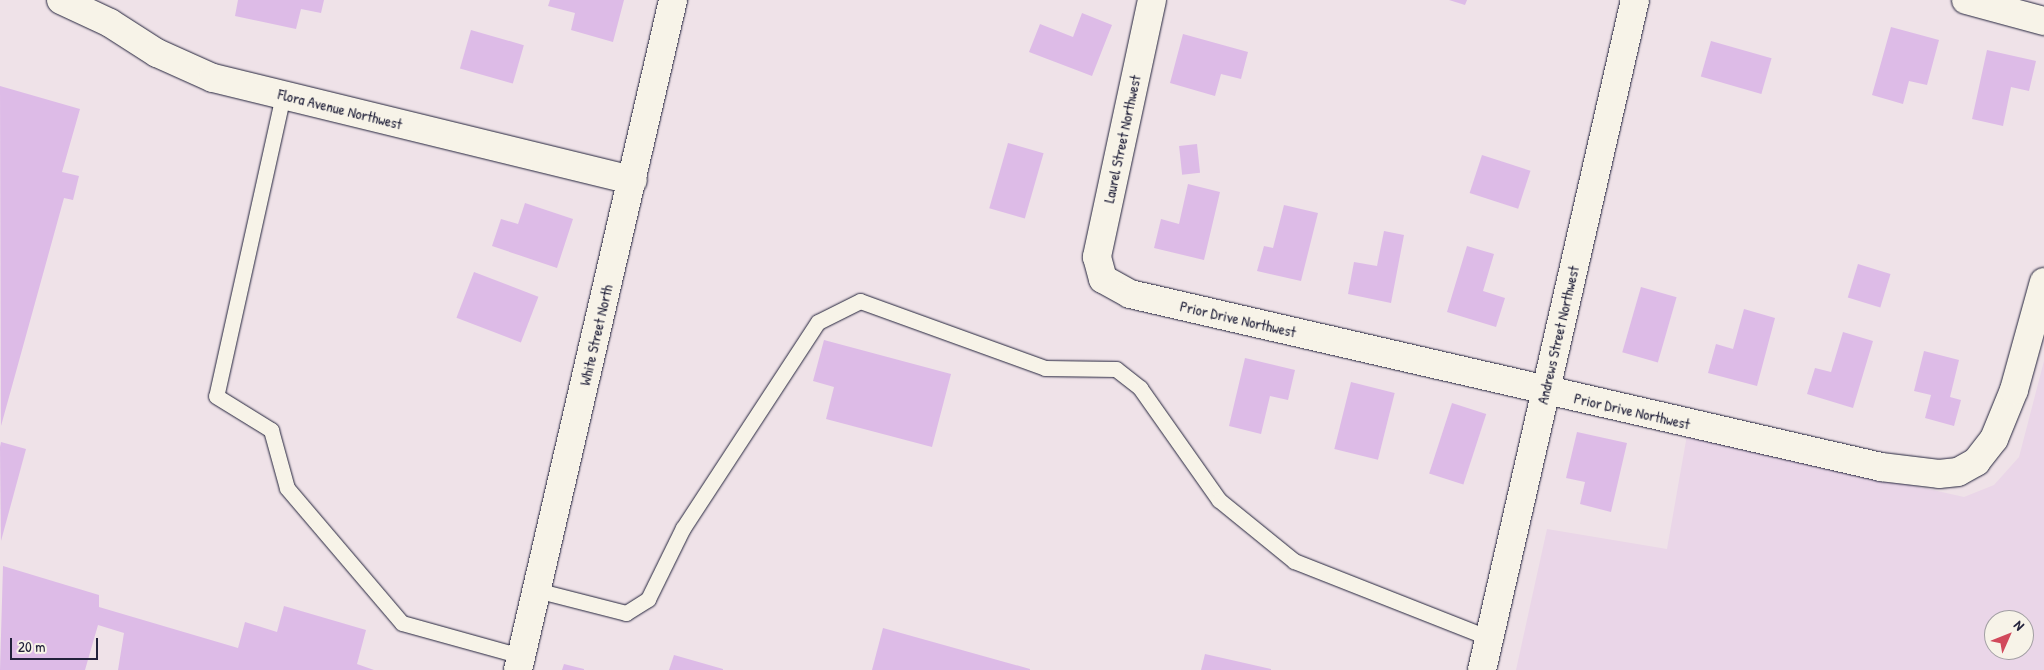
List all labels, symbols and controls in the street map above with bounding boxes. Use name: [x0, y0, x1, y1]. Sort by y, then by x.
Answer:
street label: Laurel Street Northwest: [1100, 73, 1144, 205]
street label: Flora Avenue Northwest: [276, 85, 404, 133]
street label: Andrews Street Northwest: [1533, 264, 1583, 406]
street label: White Street North: [576, 283, 616, 387]
street label: Prior Drive Northwest: [1178, 297, 1298, 341]
street label: Prior Drive Northwest: [1572, 389, 1692, 433]
north arrow: [1984, 610, 2034, 660]
text: N: [2010, 616, 2029, 634]
scale bar: [12, 628, 100, 660]
text: 20 m: [18, 636, 45, 657]

